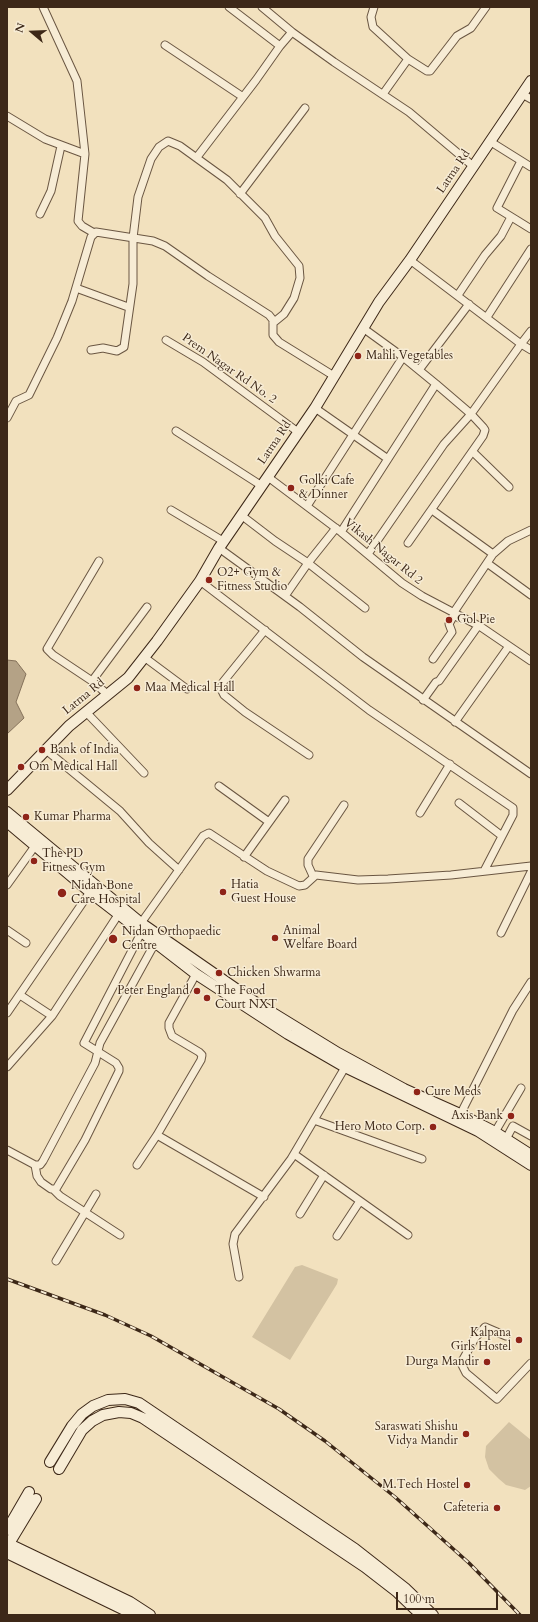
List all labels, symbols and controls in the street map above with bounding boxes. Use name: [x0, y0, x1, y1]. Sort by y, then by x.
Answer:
north arrow: [12, 12, 52, 52]
text: N: [12, 21, 29, 35]
street label: Latma Rd: [434, 147, 474, 197]
street label: Prem Nagar Rd No. 2: [179, 331, 279, 407]
place label: Mahli Vegetables: [366, 349, 453, 363]
marker: Mahli Vegetables: [353, 351, 363, 361]
street label: Latma Rd: [255, 418, 295, 468]
place label: Golki Cafe & Dinner: [299, 474, 355, 502]
marker: Golki Cafe & Dinner: [286, 483, 296, 493]
street label: Vikash Nagar Rd 2: [341, 516, 425, 588]
place label: O2+ Gym & Fitness Studio: [217, 566, 287, 594]
marker: O2+ Gym & Fitness Studio: [204, 575, 214, 585]
place label: Gol Pie: [457, 613, 495, 627]
marker: Gol Pie: [444, 615, 454, 625]
street label: Latma Rd: [60, 676, 108, 718]
place label: Maa Medical Hall: [145, 681, 235, 695]
marker: Maa Medical Hall: [132, 683, 142, 693]
place label: Bank of India: [50, 743, 119, 757]
marker: Bank of India: [37, 745, 47, 755]
place label: Om Medical Hall: [29, 760, 118, 774]
marker: Om Medical Hall: [16, 762, 26, 772]
place label: Kumar Pharma: [34, 810, 111, 824]
marker: Kumar Pharma: [21, 812, 31, 822]
place label: The PD Fitness Gym: [42, 847, 106, 875]
marker: The PD Fitness Gym: [29, 856, 39, 866]
place label: Hatia Guest House: [231, 878, 296, 906]
place label: Nidan Bone Care Hospital: [71, 879, 141, 907]
marker: Nidan Bone Care Hospital: [56, 887, 68, 899]
marker: Hatia Guest House: [218, 887, 228, 897]
place label: Animal Welfare Board: [283, 924, 357, 952]
place label: Nidan Orthopaedic Centre: [122, 925, 221, 953]
marker: Nidan Orthopaedic Centre: [107, 933, 119, 945]
marker: Animal Welfare Board: [270, 933, 280, 943]
place label: Chicken Shwarma: [227, 966, 321, 980]
marker: Chicken Shwarma: [214, 968, 224, 978]
place label: Peter England: [117, 984, 189, 998]
place label: The Food Court NXT: [215, 984, 277, 1012]
marker: Peter England: [192, 986, 202, 996]
marker: The Food Court NXT: [202, 993, 212, 1003]
place label: Cure Meds: [425, 1085, 481, 1099]
marker: Cure Meds: [412, 1087, 422, 1097]
place label: Axis Bank: [451, 1109, 503, 1123]
marker: Axis Bank: [506, 1111, 516, 1121]
place label: Hero Moto Corp.: [335, 1120, 425, 1134]
marker: Hero Moto Corp.: [428, 1122, 438, 1132]
place label: Kalpana Girls Hostel: [451, 1326, 511, 1354]
marker: Kalpana Girls Hostel: [514, 1335, 524, 1345]
place label: Durga Mandir: [406, 1355, 479, 1369]
marker: Durga Mandir: [482, 1357, 492, 1367]
place label: Saraswati Shishu Vidya Mandir: [375, 1420, 458, 1448]
marker: Saraswati Shishu Vidya Mandir: [461, 1429, 471, 1439]
place label: M.Tech Hostel: [382, 1478, 459, 1492]
marker: M.Tech Hostel: [462, 1480, 472, 1490]
place label: Cafeteria: [443, 1501, 489, 1515]
marker: Cafeteria: [492, 1503, 502, 1513]
scale bar: [398, 1584, 500, 1610]
text: 100 m: [403, 1591, 435, 1607]

